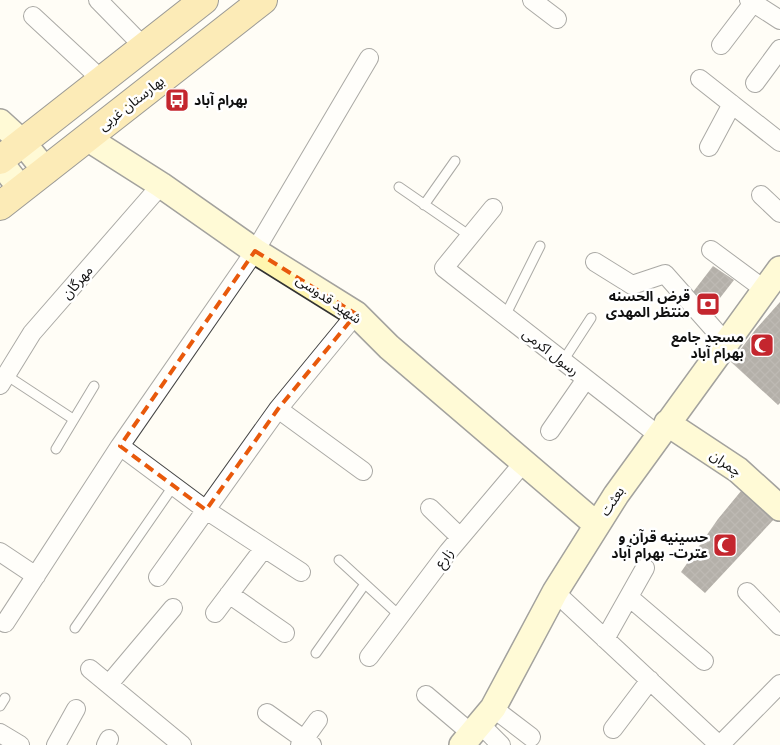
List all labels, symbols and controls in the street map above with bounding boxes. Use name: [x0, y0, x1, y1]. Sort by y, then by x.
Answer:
street label: بهارستان غربی: [94, 71, 168, 134]
bus stop icon: بهرام آباد: [164, 87, 190, 113]
place label: بهرام آباد: [194, 90, 248, 111]
street label: مهرگان: [57, 261, 97, 303]
street label: شهید قدوسی: [293, 270, 366, 328]
place label: قرض الحسنه منتظر المهدی: [606, 286, 690, 321]
bank icon: قرض الحسنه منتظر المهدی: [695, 291, 721, 317]
street label: رسول اکرمی: [519, 323, 584, 380]
place label: مسجد جامع بهرام آباد: [671, 327, 744, 364]
mosque icon: مسجد جامع بهرام آباد: [749, 332, 775, 358]
street label: چمران: [706, 445, 746, 481]
street label: بعثت: [595, 482, 628, 519]
place label: حسینیه قرآن و عترت- بهرام آباد: [611, 527, 708, 564]
mosque icon: حسینیه قرآن و عترت- بهرام آباد: [712, 532, 738, 558]
street label: زارع: [430, 544, 459, 573]

